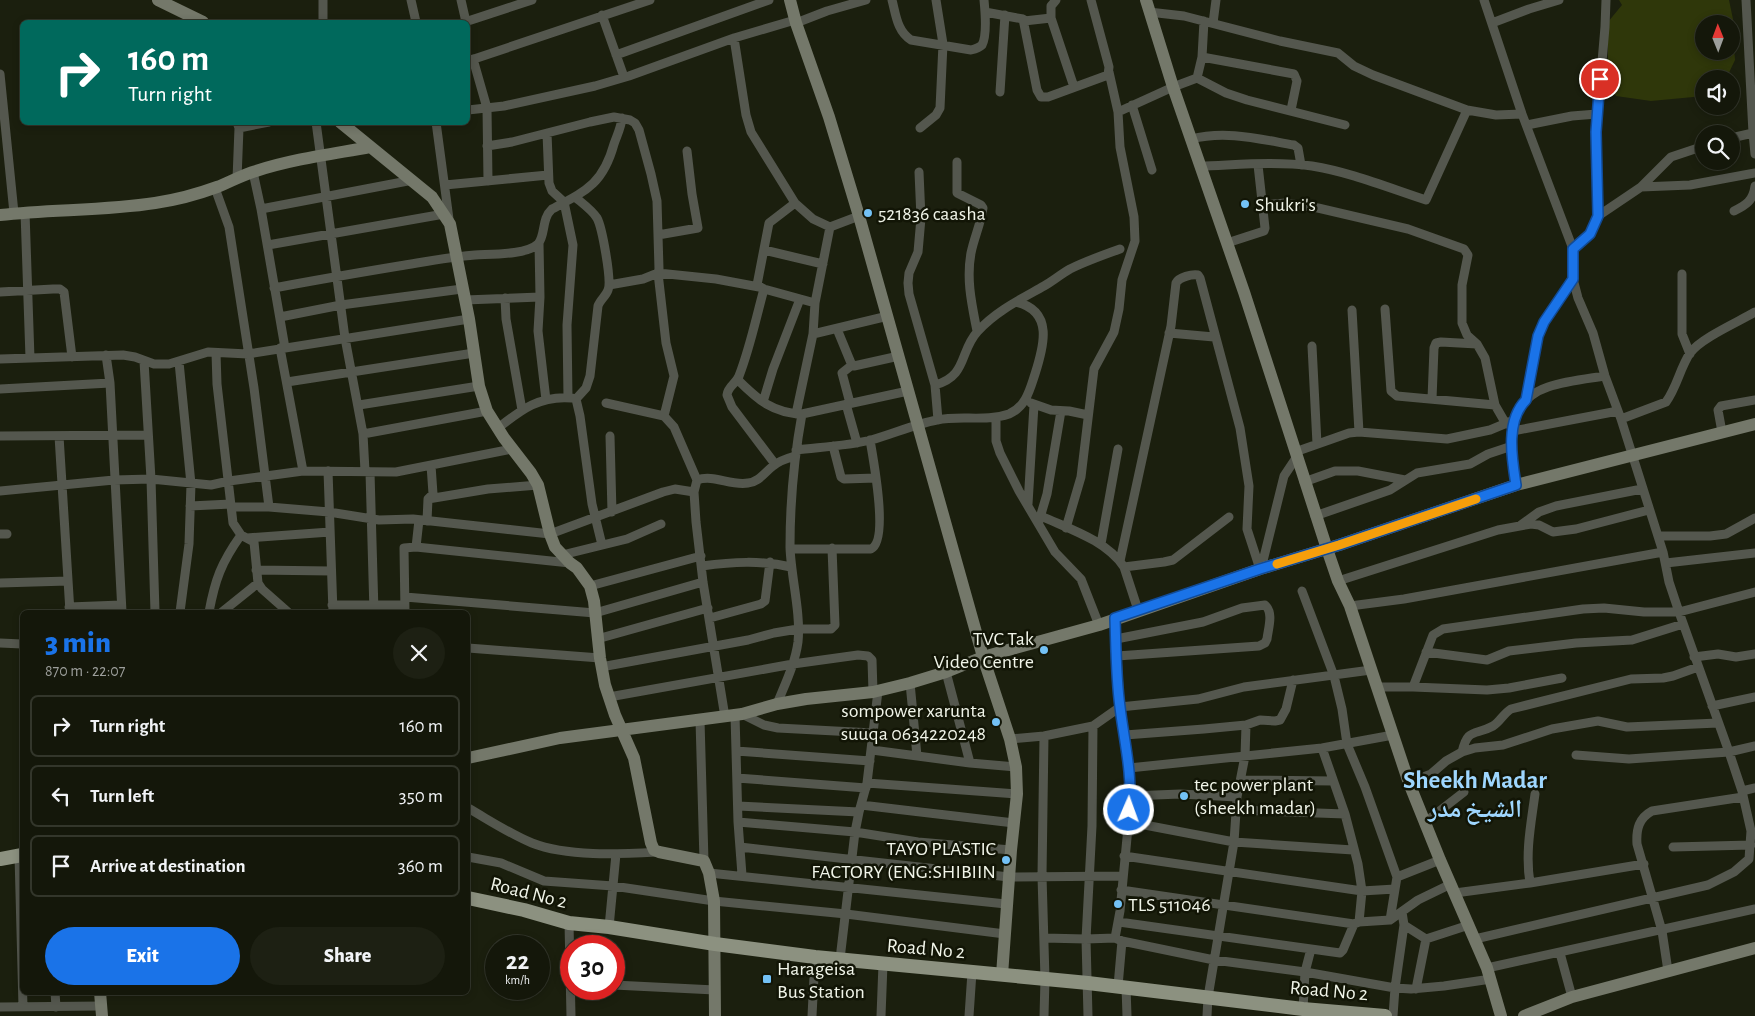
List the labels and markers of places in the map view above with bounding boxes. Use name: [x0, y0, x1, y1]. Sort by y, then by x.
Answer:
pin: [1579, 58, 1621, 100]
place label: Shukri's: [1255, 195, 1316, 215]
marker: Shukri's: [1239, 198, 1251, 210]
place label: 521836 caasha: [878, 204, 986, 224]
marker: 521836 caasha: [862, 207, 874, 219]
place label: TVC Tak Video Centre: [934, 629, 1034, 672]
marker: TVC Tak Video Centre: [1038, 644, 1050, 656]
place label: sompower xarunta suuqa 0634220248: [841, 701, 986, 744]
marker: sompower xarunta suuqa 0634220248: [990, 716, 1002, 728]
place label: tec power plant (sheekh madar): [1194, 775, 1316, 818]
marker: tec power plant (sheekh madar): [1178, 790, 1190, 802]
place label: TAYO PLASTIC FACTORY (ENG:SHIBIIN: [811, 839, 996, 882]
marker: TAYO PLASTIC FACTORY (ENG:SHIBIIN: [1000, 854, 1012, 866]
place label: TLS 511046: [1128, 895, 1211, 915]
marker: TLS 511046: [1112, 898, 1124, 910]
place label: Harageisa Bus Station: [777, 959, 865, 1002]
marker: Harageisa Bus Station: [761, 973, 773, 985]

